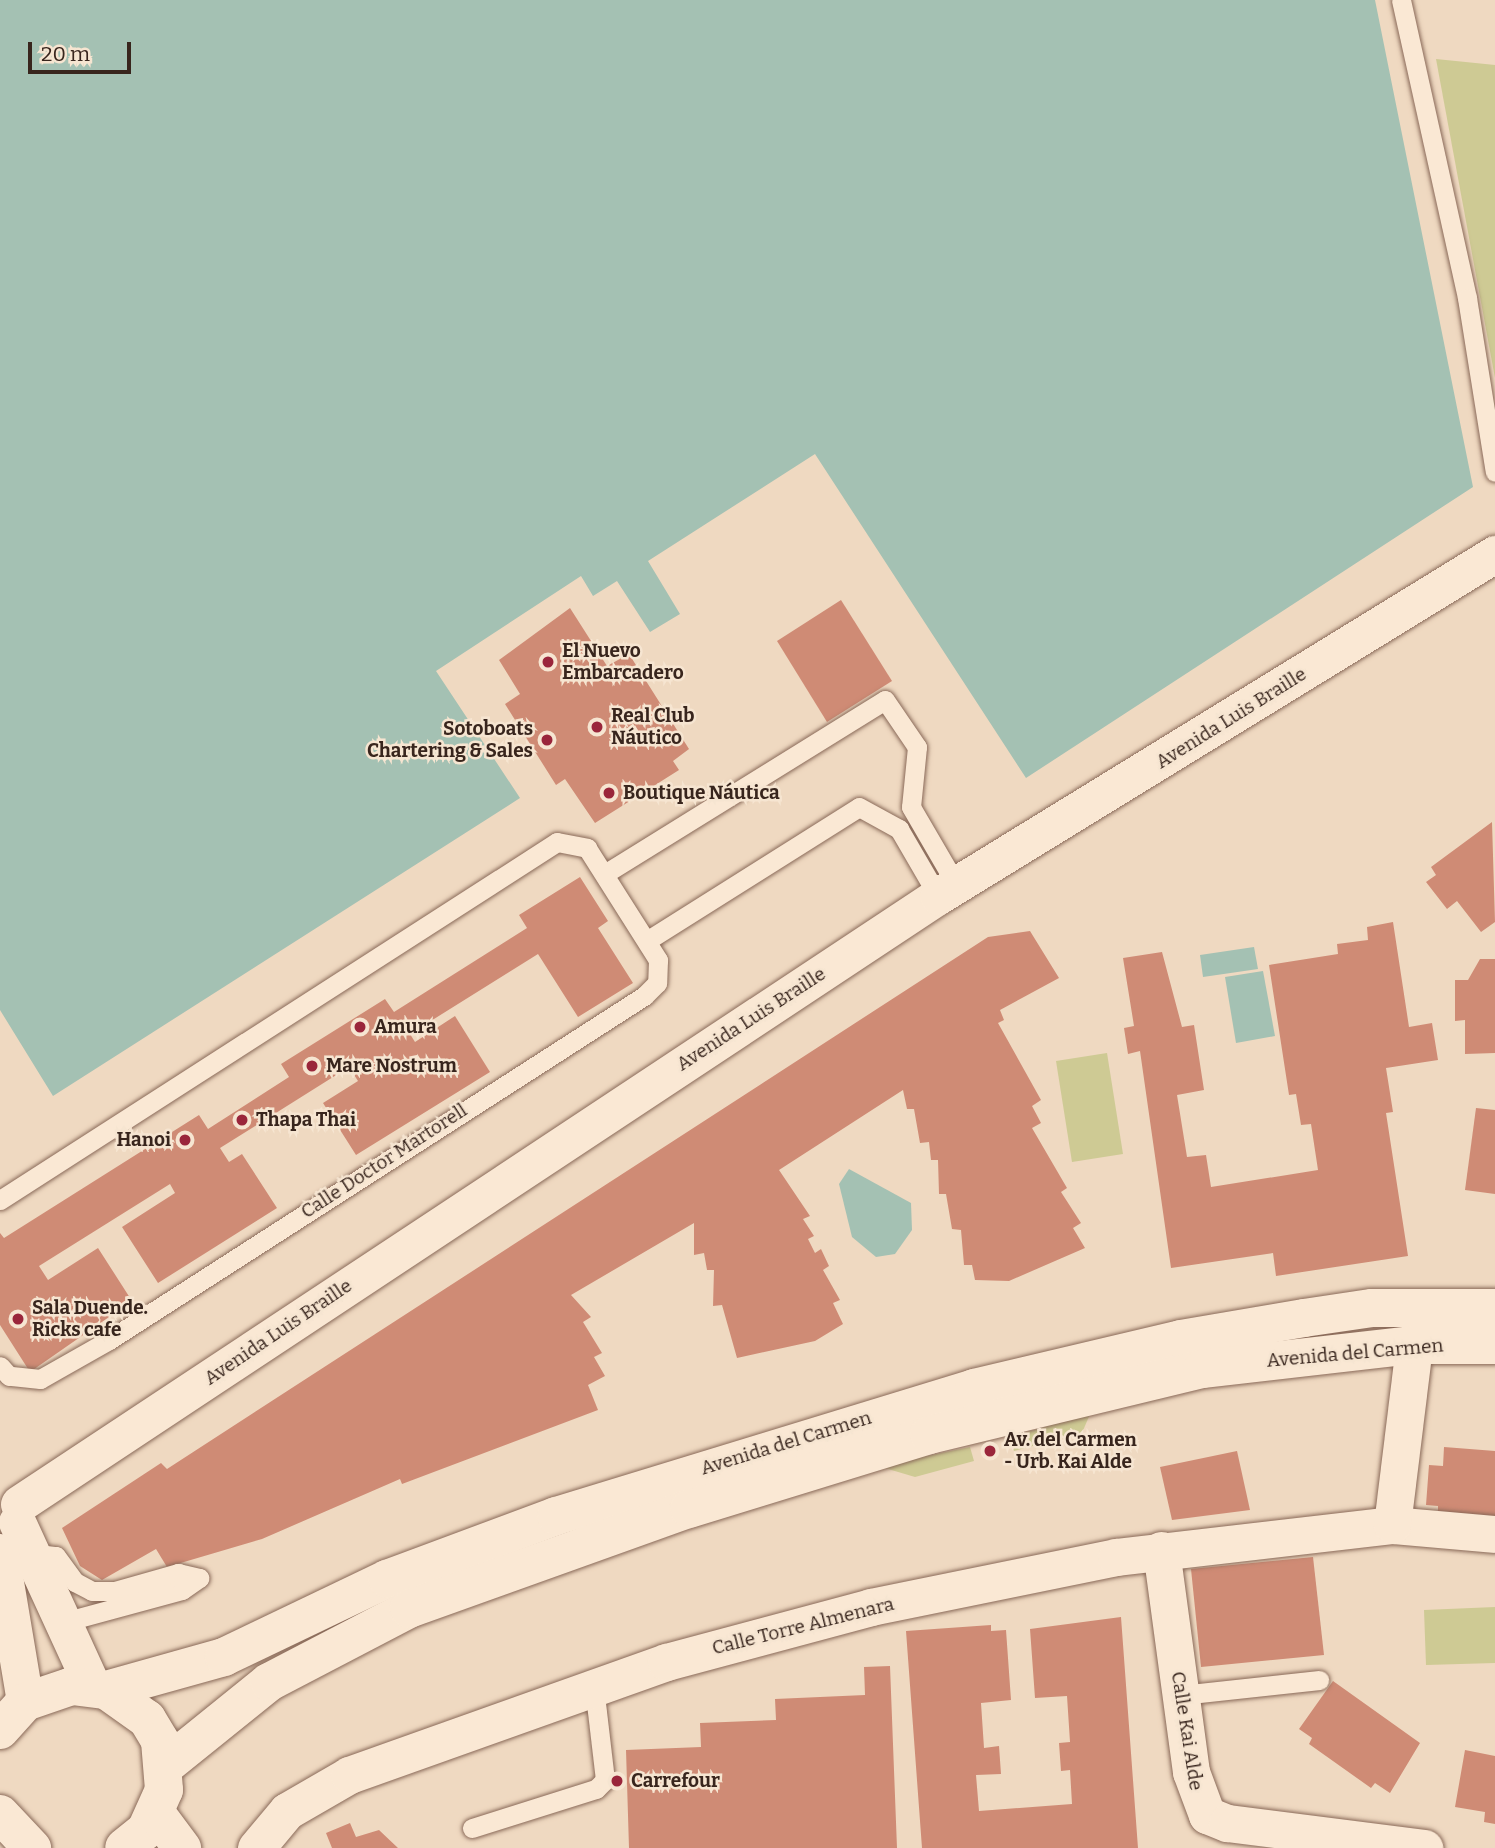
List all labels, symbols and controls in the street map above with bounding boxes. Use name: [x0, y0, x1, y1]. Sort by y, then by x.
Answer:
scale bar: [32, 28, 135, 72]
text: 20 m: [41, 41, 90, 67]
place label: El Nuevo Embarcadero: [562, 640, 684, 684]
marker: El Nuevo Embarcadero: [540, 654, 556, 670]
street label: Avenida Luis Braille: [1152, 662, 1310, 774]
place label: Real Club Náutico: [611, 705, 694, 749]
place label: Sotoboats Chartering & Sales: [367, 718, 533, 762]
marker: Real Club Náutico: [589, 719, 605, 735]
marker: Sotoboats Chartering & Sales: [539, 732, 555, 748]
place label: Boutique Náutica: [623, 782, 780, 804]
marker: Boutique Náutica: [601, 785, 617, 801]
street label: Avenida Luis Braille: [672, 962, 830, 1076]
place label: Amura: [374, 1016, 437, 1038]
marker: Amura: [352, 1019, 368, 1035]
place label: Mare Nostrum: [326, 1055, 457, 1077]
marker: Mare Nostrum: [304, 1058, 320, 1074]
street label: Calle Doctor Martorell: [297, 1099, 471, 1223]
place label: Thapa Thai: [256, 1109, 356, 1131]
marker: Thapa Thai: [234, 1112, 250, 1128]
place label: Hanoi: [116, 1129, 171, 1151]
marker: Hanoi: [177, 1132, 193, 1148]
street label: Avenida Luis Braille: [200, 1274, 356, 1390]
place label: Sala Duende. Ricks cafe: [32, 1297, 148, 1341]
marker: Sala Duende. Ricks cafe: [10, 1311, 26, 1327]
street label: Avenida del Carmen: [1266, 1334, 1444, 1372]
street label: Avenida del Carmen: [698, 1406, 874, 1480]
place label: Av. del Carmen - Urb. Kai Alde: [1004, 1429, 1137, 1473]
marker: Av. del Carmen - Urb. Kai Alde: [982, 1443, 998, 1459]
street label: Calle Torre Almenara: [710, 1592, 896, 1660]
street label: Calle Kai Alde: [1166, 1670, 1208, 1792]
place label: Carrefour: [631, 1770, 720, 1792]
marker: Carrefour: [609, 1773, 625, 1789]

